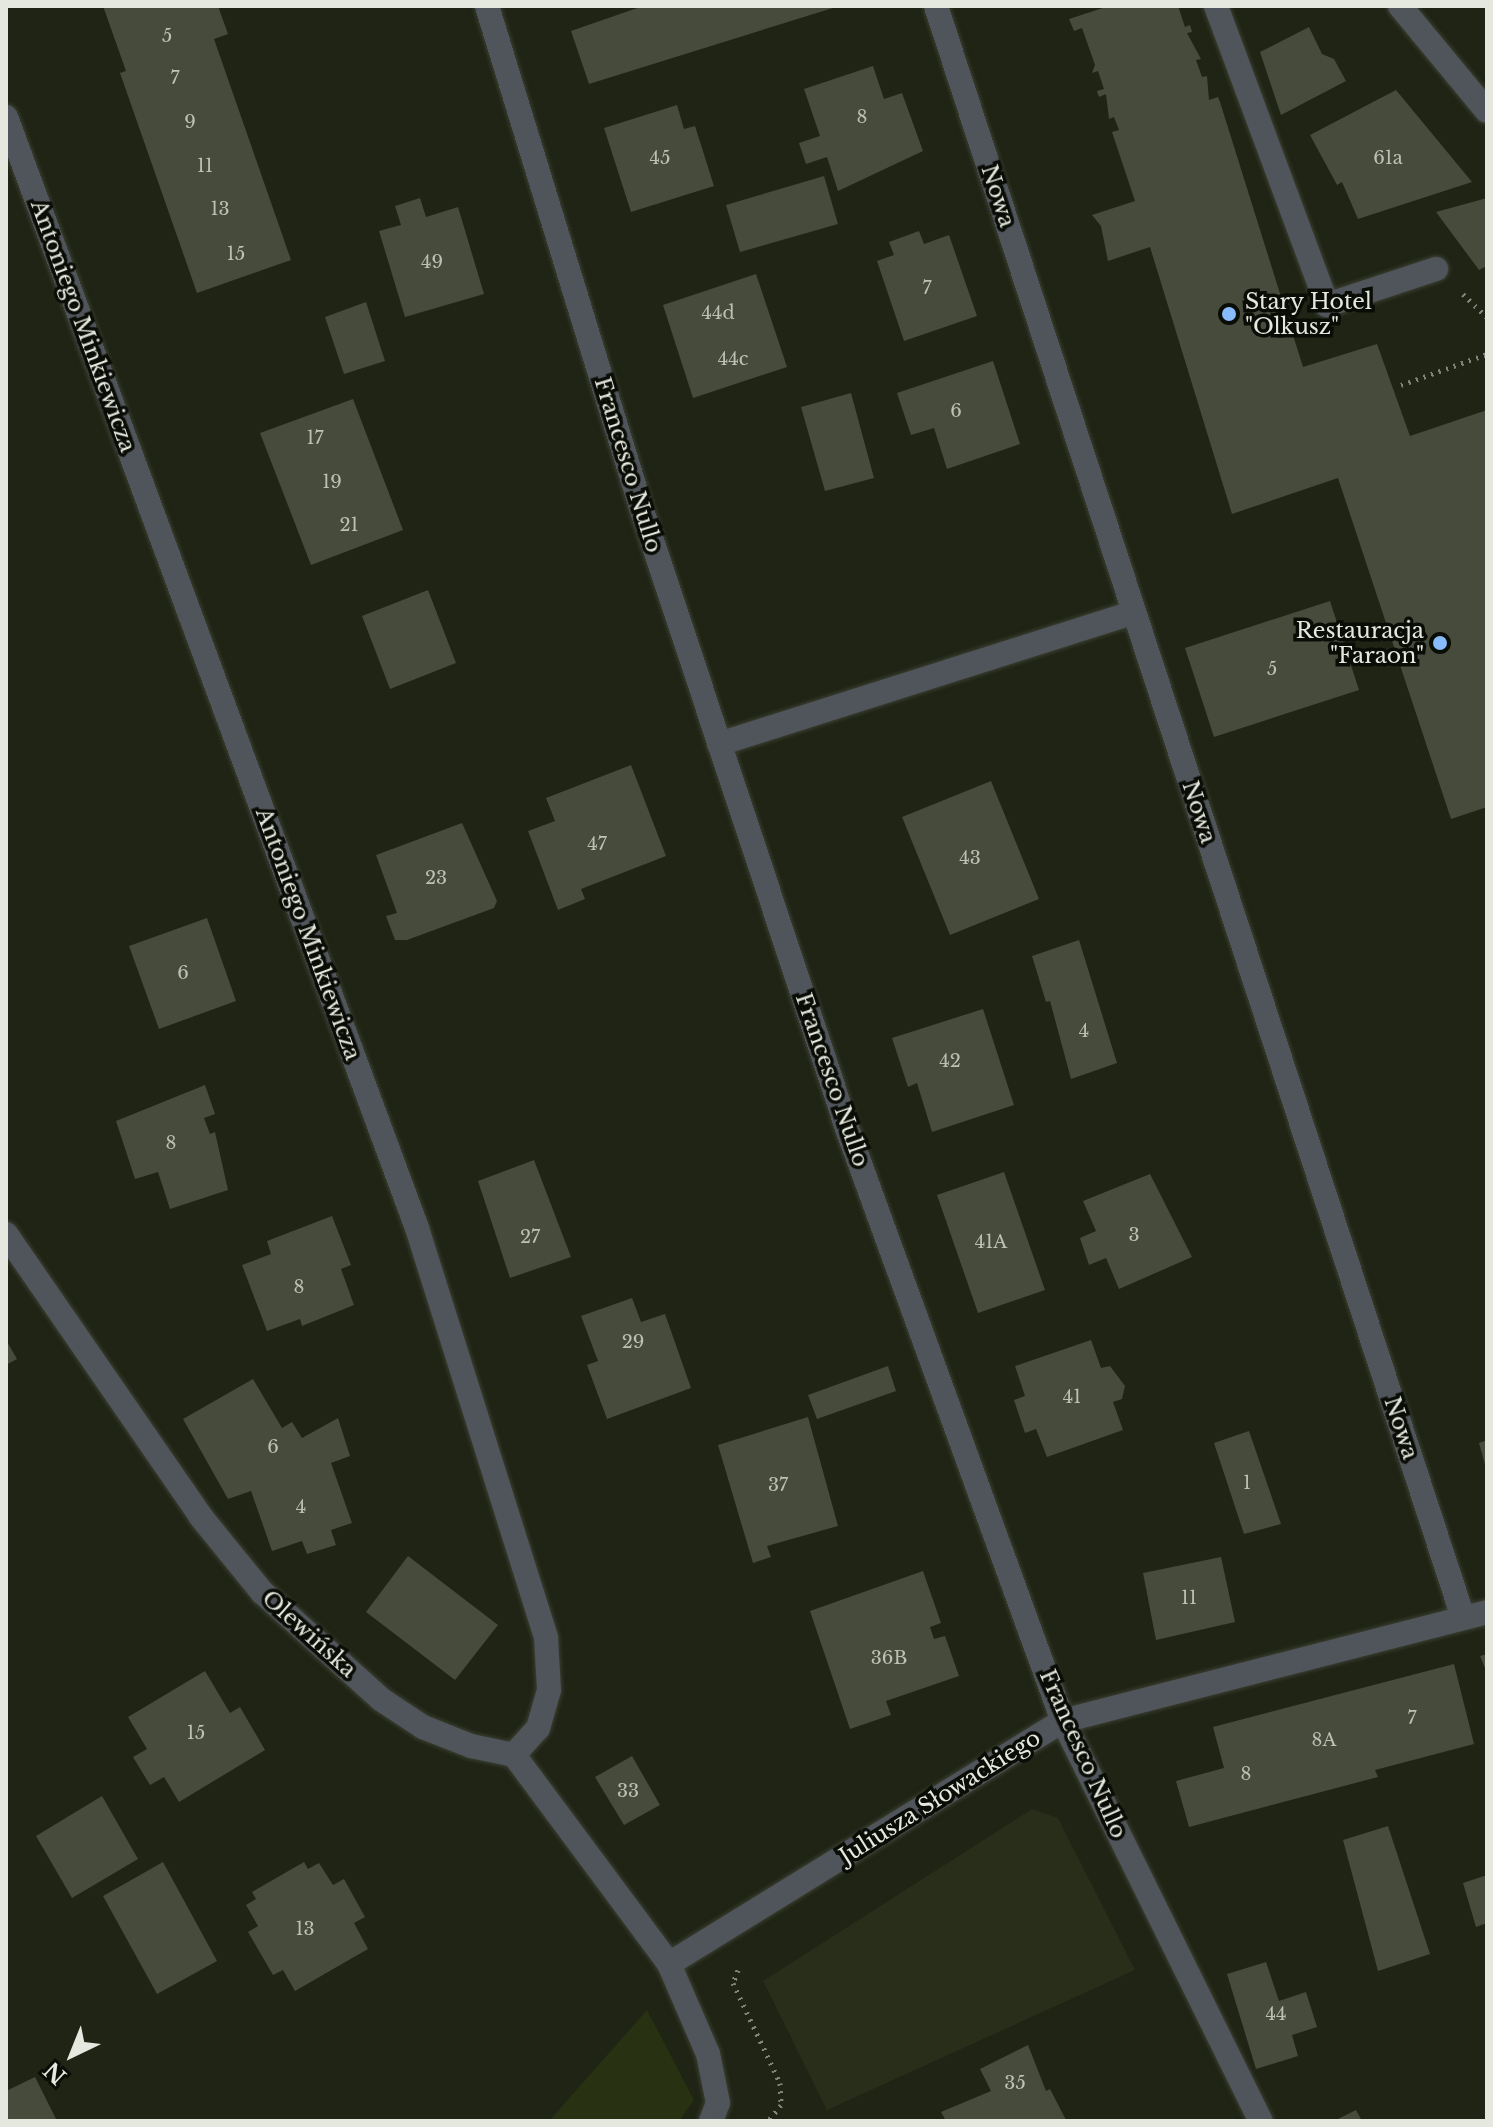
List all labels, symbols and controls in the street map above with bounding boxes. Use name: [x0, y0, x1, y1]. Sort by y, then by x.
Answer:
house number: 5: [162, 25, 172, 47]
house number: 7: [170, 67, 180, 89]
house number: 8: [857, 106, 867, 128]
house number: 9: [184, 111, 196, 133]
house number: 45: [650, 147, 670, 169]
house number: 61a: [1373, 147, 1403, 169]
house number: 11: [197, 155, 213, 177]
street label: Nowa: [976, 162, 1020, 230]
street label: Antoniego Minkiewicza: [25, 196, 141, 456]
house number: 13: [210, 198, 230, 220]
house number: 15: [227, 243, 245, 265]
house number: 49: [421, 251, 443, 273]
house number: 7: [922, 277, 932, 299]
place label: Stary Hotel "Olkusz": [1245, 288, 1373, 340]
house number: 44d: [701, 302, 735, 324]
marker: Stary Hotel "Olkusz": [1220, 305, 1238, 323]
house number: 44c: [718, 348, 748, 370]
street label: Francesco Nullo: [589, 374, 667, 556]
house number: 6: [950, 400, 962, 422]
house number: 17: [306, 427, 324, 449]
house number: 19: [322, 471, 342, 493]
house number: 21: [339, 514, 359, 536]
place label: Restauracja "Faraon": [1296, 617, 1424, 668]
marker: Restauracja "Faraon": [1431, 634, 1449, 652]
house number: 5: [1267, 658, 1277, 680]
street label: Nowa: [1177, 778, 1221, 846]
street label: Antoniego Minkiewicza: [250, 804, 366, 1064]
house number: 47: [587, 833, 607, 855]
house number: 43: [959, 847, 981, 869]
house number: 23: [425, 867, 447, 889]
house number: 6: [177, 962, 189, 984]
street label: Francesco Nullo: [790, 990, 874, 1170]
house number: 4: [1079, 1020, 1089, 1042]
house number: 42: [939, 1050, 961, 1072]
house number: 8: [166, 1132, 176, 1154]
house number: 3: [1128, 1224, 1140, 1246]
house number: 27: [520, 1226, 540, 1248]
house number: 41A: [975, 1231, 1007, 1253]
house number: 8: [294, 1276, 304, 1298]
house number: 29: [622, 1331, 644, 1353]
house number: 41: [1063, 1386, 1081, 1408]
street label: Nowa: [1379, 1394, 1423, 1462]
house number: 6: [267, 1436, 279, 1458]
house number: 1: [1243, 1472, 1251, 1494]
house number: 37: [768, 1474, 788, 1496]
house number: 4: [296, 1496, 306, 1518]
street label: Olewińska: [257, 1585, 361, 1683]
house number: 11: [1181, 1587, 1197, 1609]
house number: 36B: [871, 1647, 907, 1669]
street label: Francesco Nullo: [1034, 1666, 1132, 1842]
house number: 7: [1407, 1707, 1417, 1729]
house number: 15: [187, 1722, 205, 1744]
street label: Juliusza Słowackiego: [835, 1724, 1045, 1870]
house number: 8A: [1312, 1729, 1336, 1751]
house number: 8: [1241, 1763, 1251, 1785]
house number: 33: [617, 1780, 639, 1802]
house number: 13: [295, 1918, 315, 1940]
house number: 44: [1265, 2003, 1287, 2025]
north arrow: [32, 2015, 112, 2095]
text: N: [39, 2056, 72, 2090]
house number: 35: [1004, 2072, 1026, 2094]

